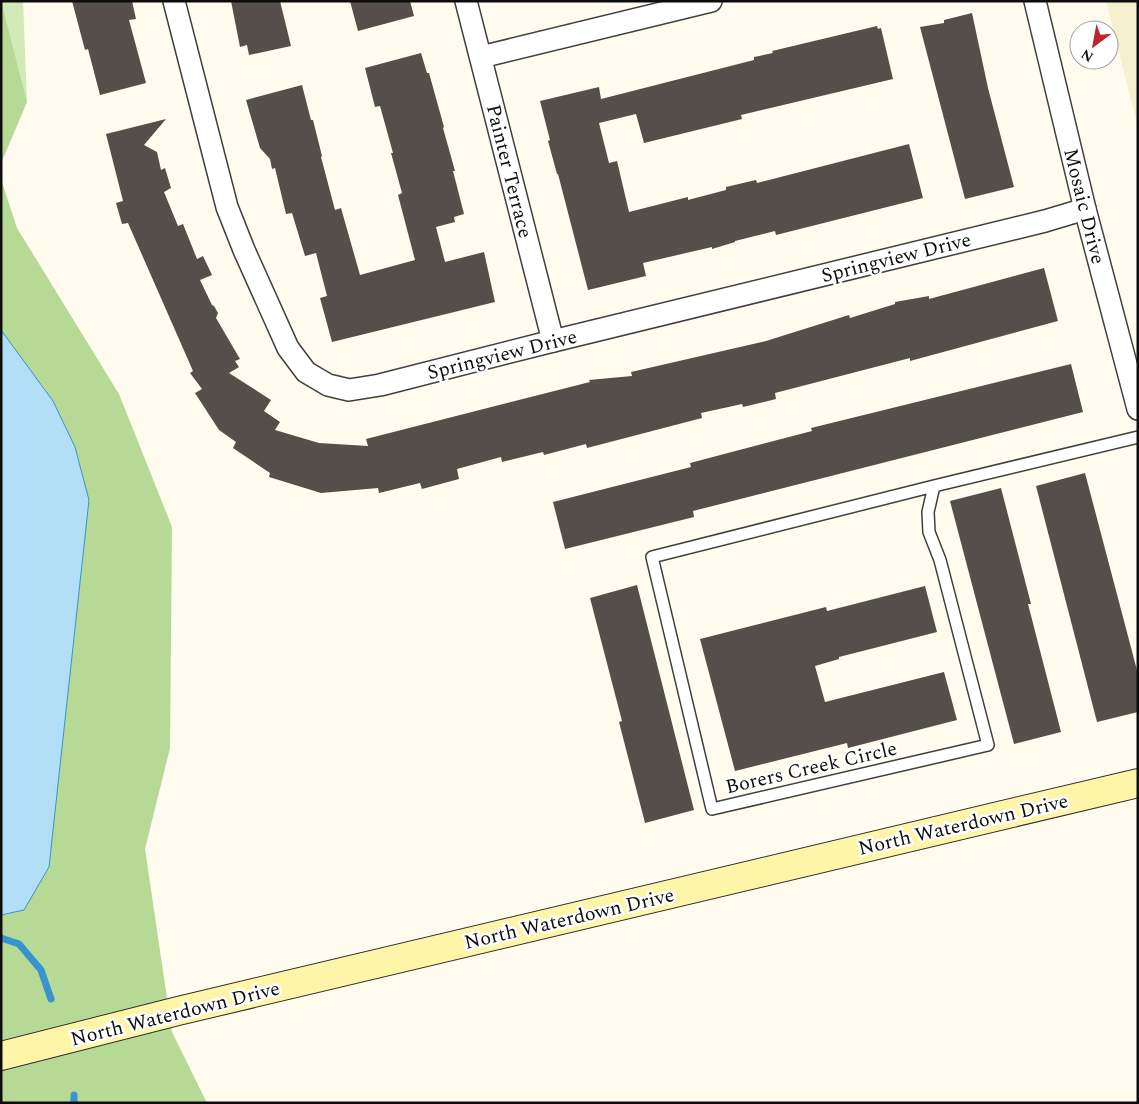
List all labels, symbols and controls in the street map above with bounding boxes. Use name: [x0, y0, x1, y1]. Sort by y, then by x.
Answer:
north arrow: [1069, 20, 1119, 70]
text: N: [1077, 44, 1098, 68]
street label: Painter Terrace: [478, 101, 540, 241]
street label: Mosaic Drive: [1055, 145, 1113, 267]
street label: Springview Drive: [818, 225, 974, 291]
street label: Springview Drive: [424, 322, 580, 388]
street label: Borers Creek Circle: [722, 734, 900, 802]
street label: North Waterdown Drive: [855, 786, 1071, 864]
street label: North Waterdown Drive: [461, 880, 677, 958]
street label: North Waterdown Drive: [67, 973, 283, 1055]

